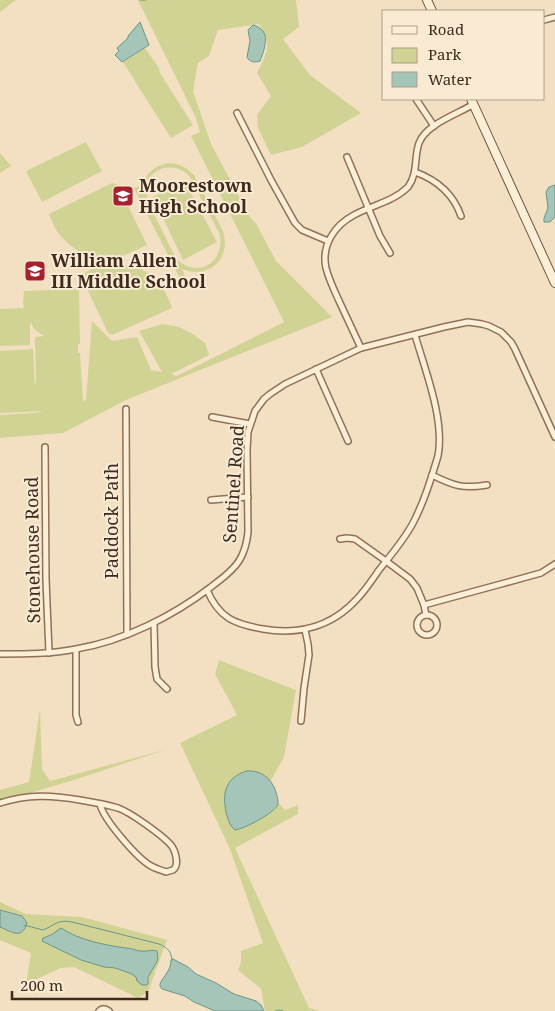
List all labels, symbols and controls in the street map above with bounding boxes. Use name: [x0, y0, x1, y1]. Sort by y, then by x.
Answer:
legend: [382, 10, 545, 100]
text: Road: [428, 19, 464, 39]
text: Park: [428, 44, 462, 64]
text: Water: [428, 69, 471, 89]
place label: Moorestown High School: [139, 173, 252, 218]
school or university icon: Moorestown High School: [111, 184, 135, 208]
place label: William Allen III Middle School: [51, 248, 206, 293]
school or university icon: William Allen III Middle School: [23, 259, 47, 283]
street label: Sentinel Road: [217, 424, 249, 544]
street label: Paddock Path: [99, 463, 123, 579]
street label: Stonehouse Road: [19, 476, 45, 624]
scale bar: [12, 968, 148, 1000]
text: 200 m: [20, 975, 63, 995]

